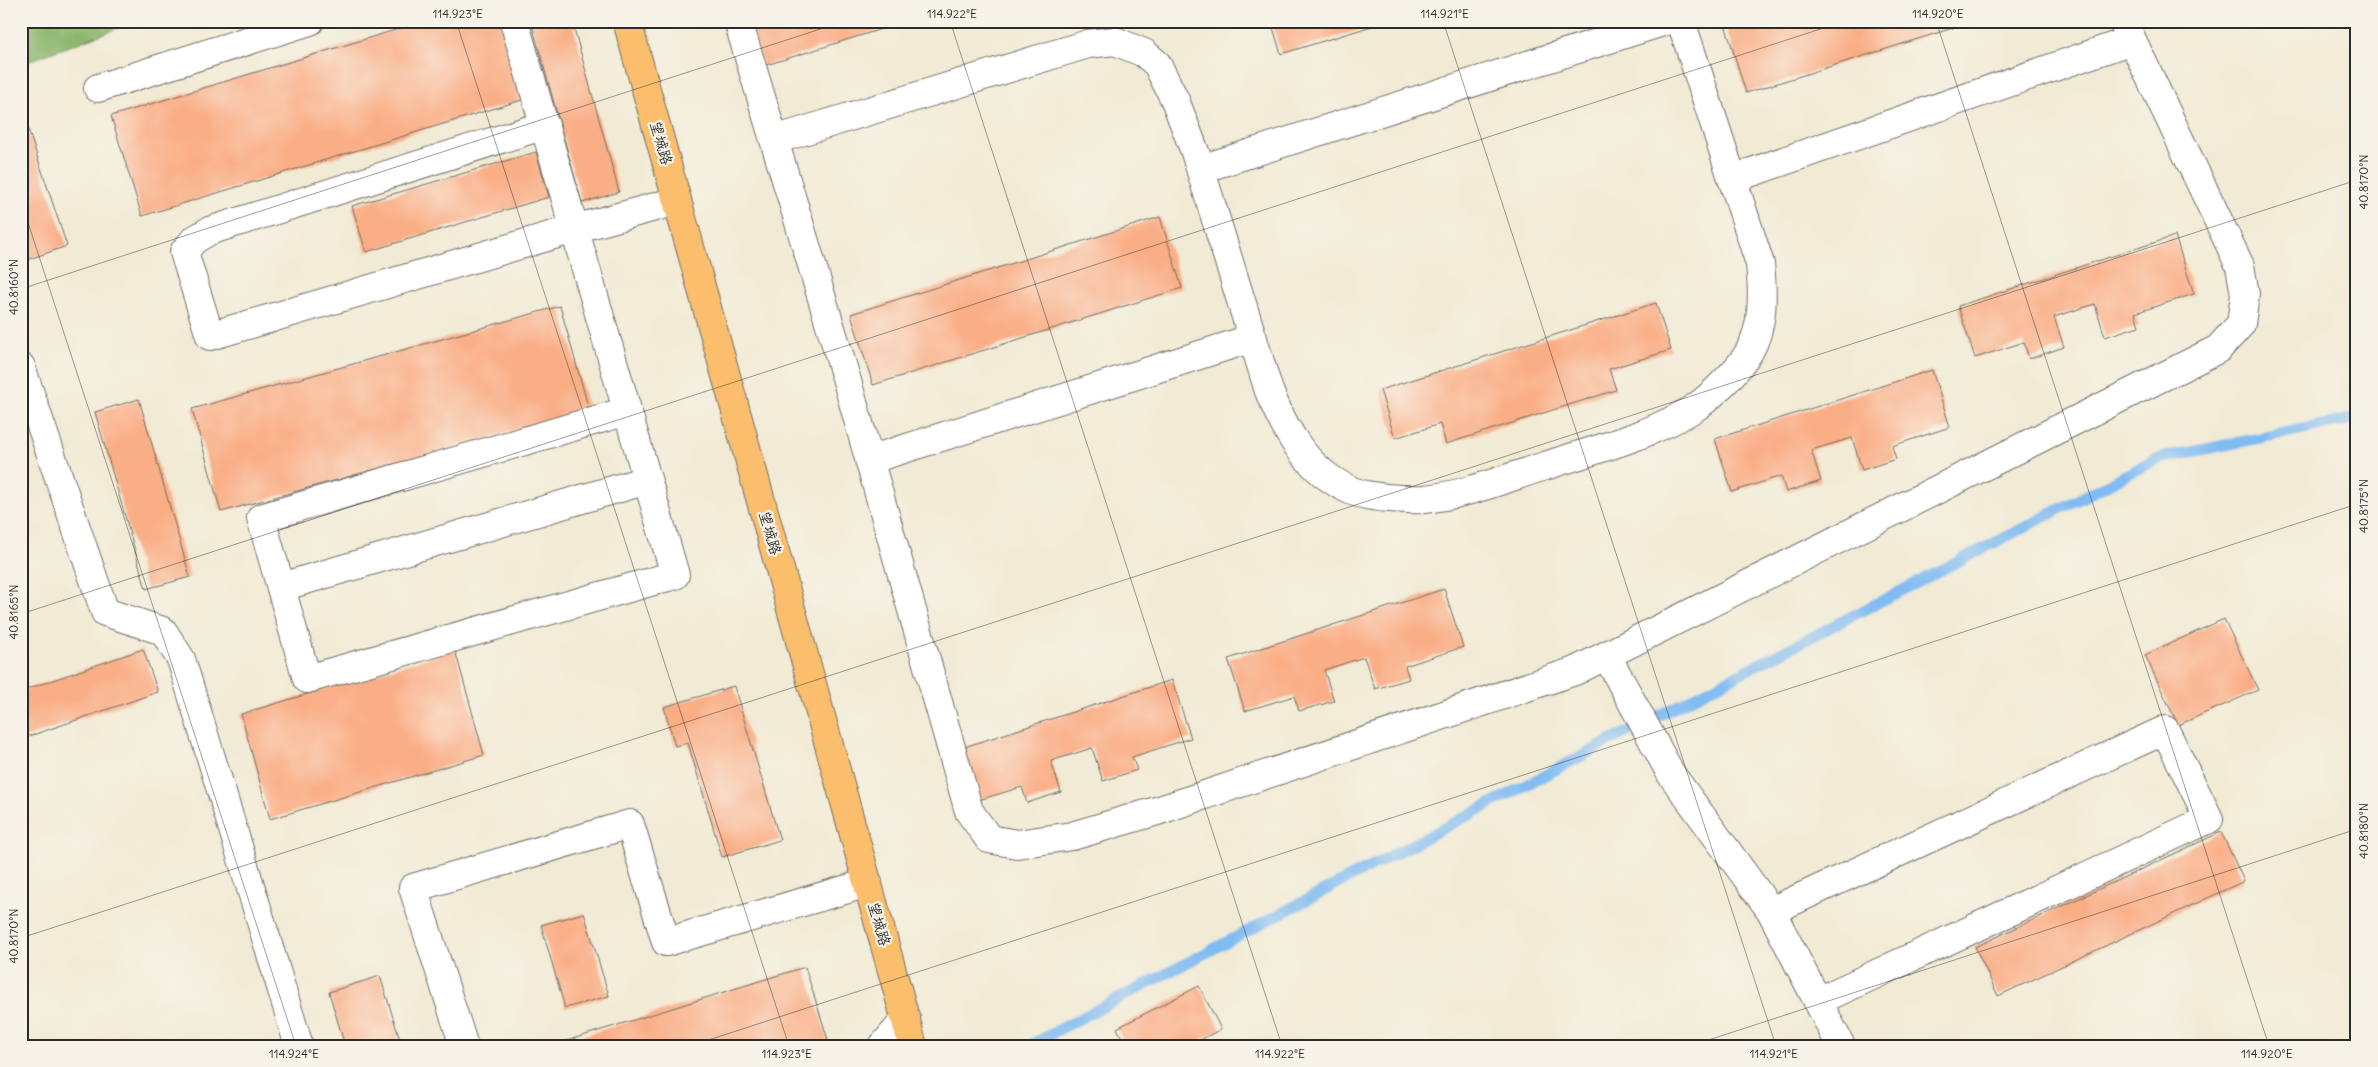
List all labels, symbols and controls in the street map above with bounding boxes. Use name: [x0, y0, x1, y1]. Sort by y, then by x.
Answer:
text: 114.923°E: [433, 6, 483, 21]
text: 114.922°E: [927, 6, 977, 21]
text: 114.921°E: [1421, 6, 1469, 21]
text: 114.920°E: [1912, 6, 1964, 21]
street label: 望城路: [646, 119, 677, 167]
text: 40.8170°N: [2356, 154, 2371, 210]
text: 40.8160°N: [6, 259, 21, 315]
text: 40.8175°N: [2356, 479, 2371, 533]
street label: 望城路: [755, 509, 786, 557]
text: 40.8165°N: [6, 584, 21, 640]
text: 40.8180°N: [2356, 803, 2371, 859]
street label: 望城路: [864, 900, 895, 948]
text: 40.8170°N: [6, 908, 21, 964]
text: 114.924°E: [269, 1046, 319, 1061]
text: 114.923°E: [762, 1046, 812, 1061]
text: 114.922°E: [1255, 1046, 1305, 1061]
text: 114.921°E: [1750, 1046, 1798, 1061]
text: 114.920°E: [2241, 1046, 2293, 1061]

